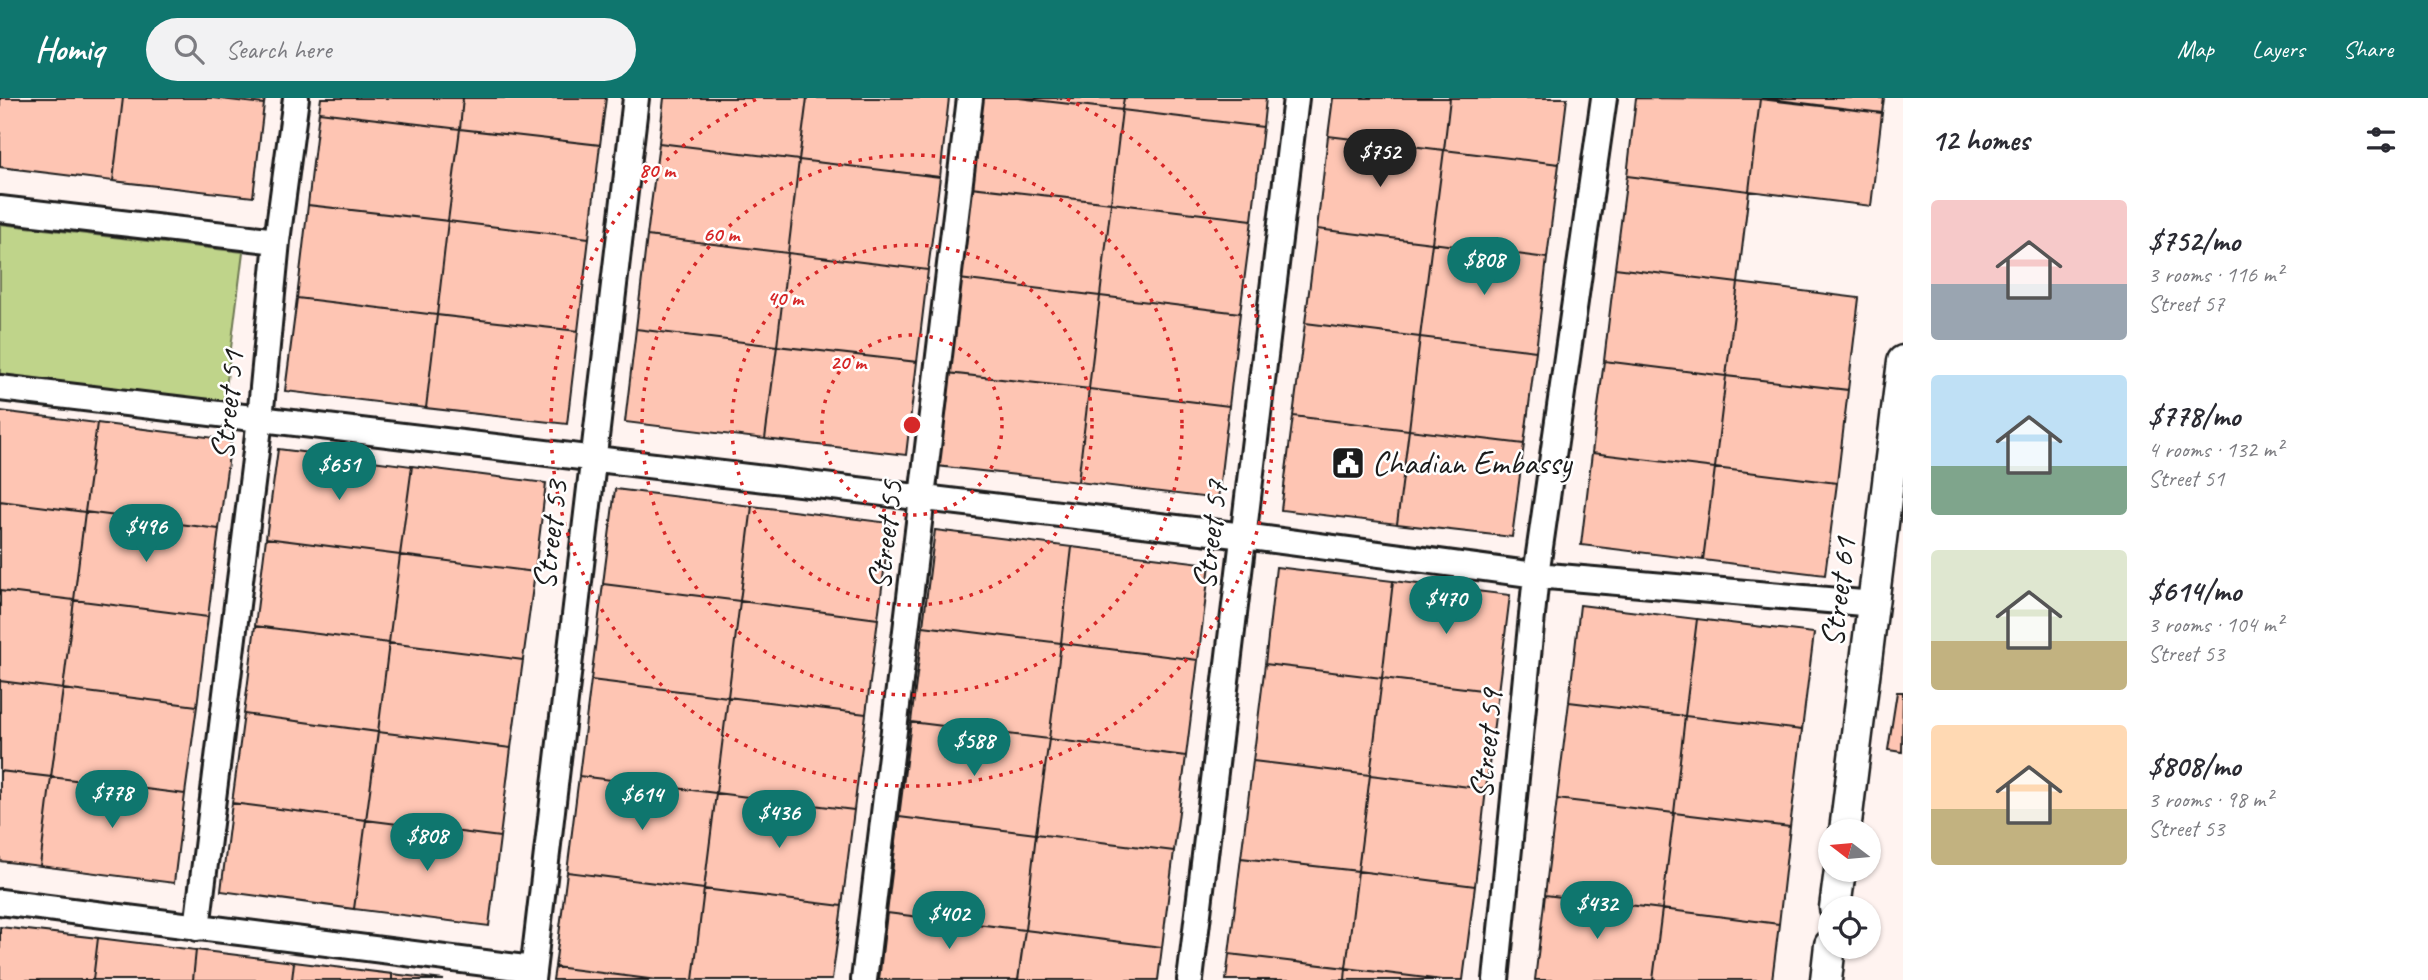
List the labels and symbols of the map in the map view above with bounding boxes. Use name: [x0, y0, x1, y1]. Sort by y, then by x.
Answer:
pin: $752: [1339, 130, 1421, 189]
text: 80 m: [639, 157, 677, 183]
text: 60 m: [703, 221, 741, 247]
pin: $808: [1443, 238, 1525, 297]
text: 40 m: [767, 285, 805, 311]
street label: Street 51: [200, 346, 254, 462]
text: 20 m: [830, 349, 868, 375]
centre of rings: [900, 413, 924, 437]
pin: $651: [298, 442, 380, 502]
place label: Chadian Embassy: [1372, 442, 1574, 484]
public building icon: Chadian Embassy: [1329, 444, 1367, 482]
street label: Street 53: [522, 476, 578, 592]
street label: Street 55: [857, 476, 913, 592]
street label: Street 57: [1182, 476, 1238, 592]
pin: $496: [105, 504, 187, 564]
street label: Street 61: [1810, 533, 1866, 649]
pin: $470: [1405, 576, 1487, 636]
street label: Street 59: [1459, 684, 1513, 801]
pin: $588: [933, 718, 1015, 778]
pin: $778: [71, 770, 153, 830]
pin: $614: [601, 772, 683, 832]
pin: $436: [738, 790, 820, 850]
pin: $808: [386, 814, 468, 873]
north arrow: [1818, 819, 1881, 882]
pin: $432: [1556, 882, 1638, 941]
pin: $402: [908, 892, 990, 951]

